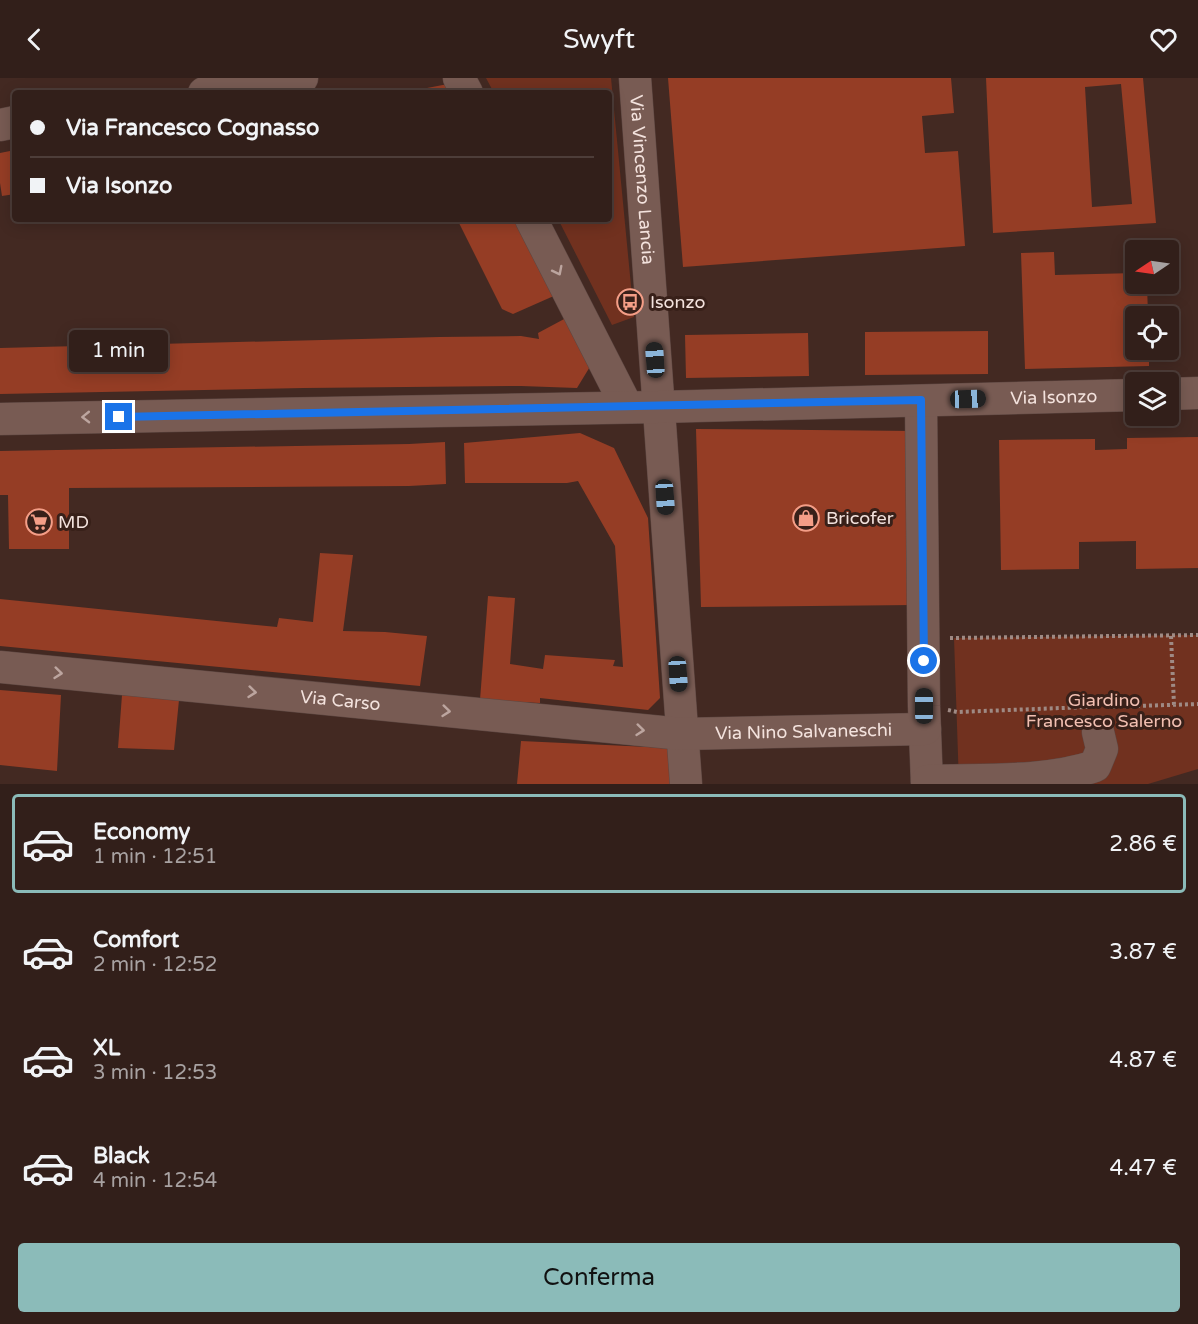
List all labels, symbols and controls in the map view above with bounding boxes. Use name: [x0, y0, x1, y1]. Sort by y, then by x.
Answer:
icon: back: [18, 23, 51, 56]
text: Swyft: [563, 23, 635, 56]
icon: heart: [1147, 23, 1180, 56]
street label: Via Vincenzo Lancia: [625, 94, 659, 265]
text: Via Francesco Cognasso: [66, 115, 319, 141]
text: Via Isonzo: [66, 173, 172, 199]
north arrow: [1125, 240, 1179, 294]
map controls: [1125, 240, 1179, 426]
one-way arrow: [551, 265, 562, 275]
bus stop icon: Isonzo: [615, 287, 645, 317]
place label: Isonzo: [650, 291, 705, 313]
button: locate: [1125, 306, 1179, 360]
callout: 1 min: [70, 330, 168, 372]
text: 1 min: [92, 339, 145, 363]
car: [645, 341, 665, 379]
button: layers: [1125, 372, 1179, 426]
street label: Via Isonzo: [1010, 385, 1098, 409]
car: [950, 389, 986, 409]
route end: [105, 403, 132, 430]
one-way arrow: [82, 411, 91, 424]
car: [655, 478, 675, 516]
shop icon: Bricofer: [791, 503, 821, 533]
supermarket icon: MD: [24, 507, 54, 537]
place label: Bricofer: [826, 507, 894, 529]
place label: MD: [58, 511, 89, 533]
route start: [910, 647, 937, 674]
car: [668, 655, 688, 693]
one-way arrow: [54, 666, 63, 679]
one-way arrow: [248, 685, 257, 698]
street label: Via Carso: [299, 686, 382, 715]
car: [915, 688, 933, 724]
park label: Giardino Francesco Salerno: [1026, 689, 1182, 732]
one-way arrow: [442, 704, 451, 717]
street label: Via Nino Salvaneschi: [715, 719, 892, 744]
one-way arrow: [636, 723, 645, 736]
icon: car: [21, 817, 75, 871]
text: Economy: [93, 819, 190, 845]
text: 2.86 €: [1109, 831, 1177, 857]
text: 1 min · 12:51: [93, 845, 217, 869]
icon: car: [21, 925, 75, 979]
text: Comfort: [93, 927, 179, 953]
text: 3.87 €: [1109, 939, 1177, 965]
text: 2 min · 12:52: [93, 953, 217, 977]
icon: car: [21, 1033, 75, 1087]
text: XL: [93, 1035, 120, 1061]
text: 4.87 €: [1109, 1047, 1177, 1073]
text: 3 min · 12:53: [93, 1061, 217, 1085]
icon: car: [21, 1141, 75, 1195]
text: Black: [93, 1143, 150, 1169]
text: 4.47 €: [1110, 1155, 1177, 1181]
text: 4 min · 12:54: [93, 1169, 217, 1193]
button: Conferma: [18, 1243, 1180, 1312]

